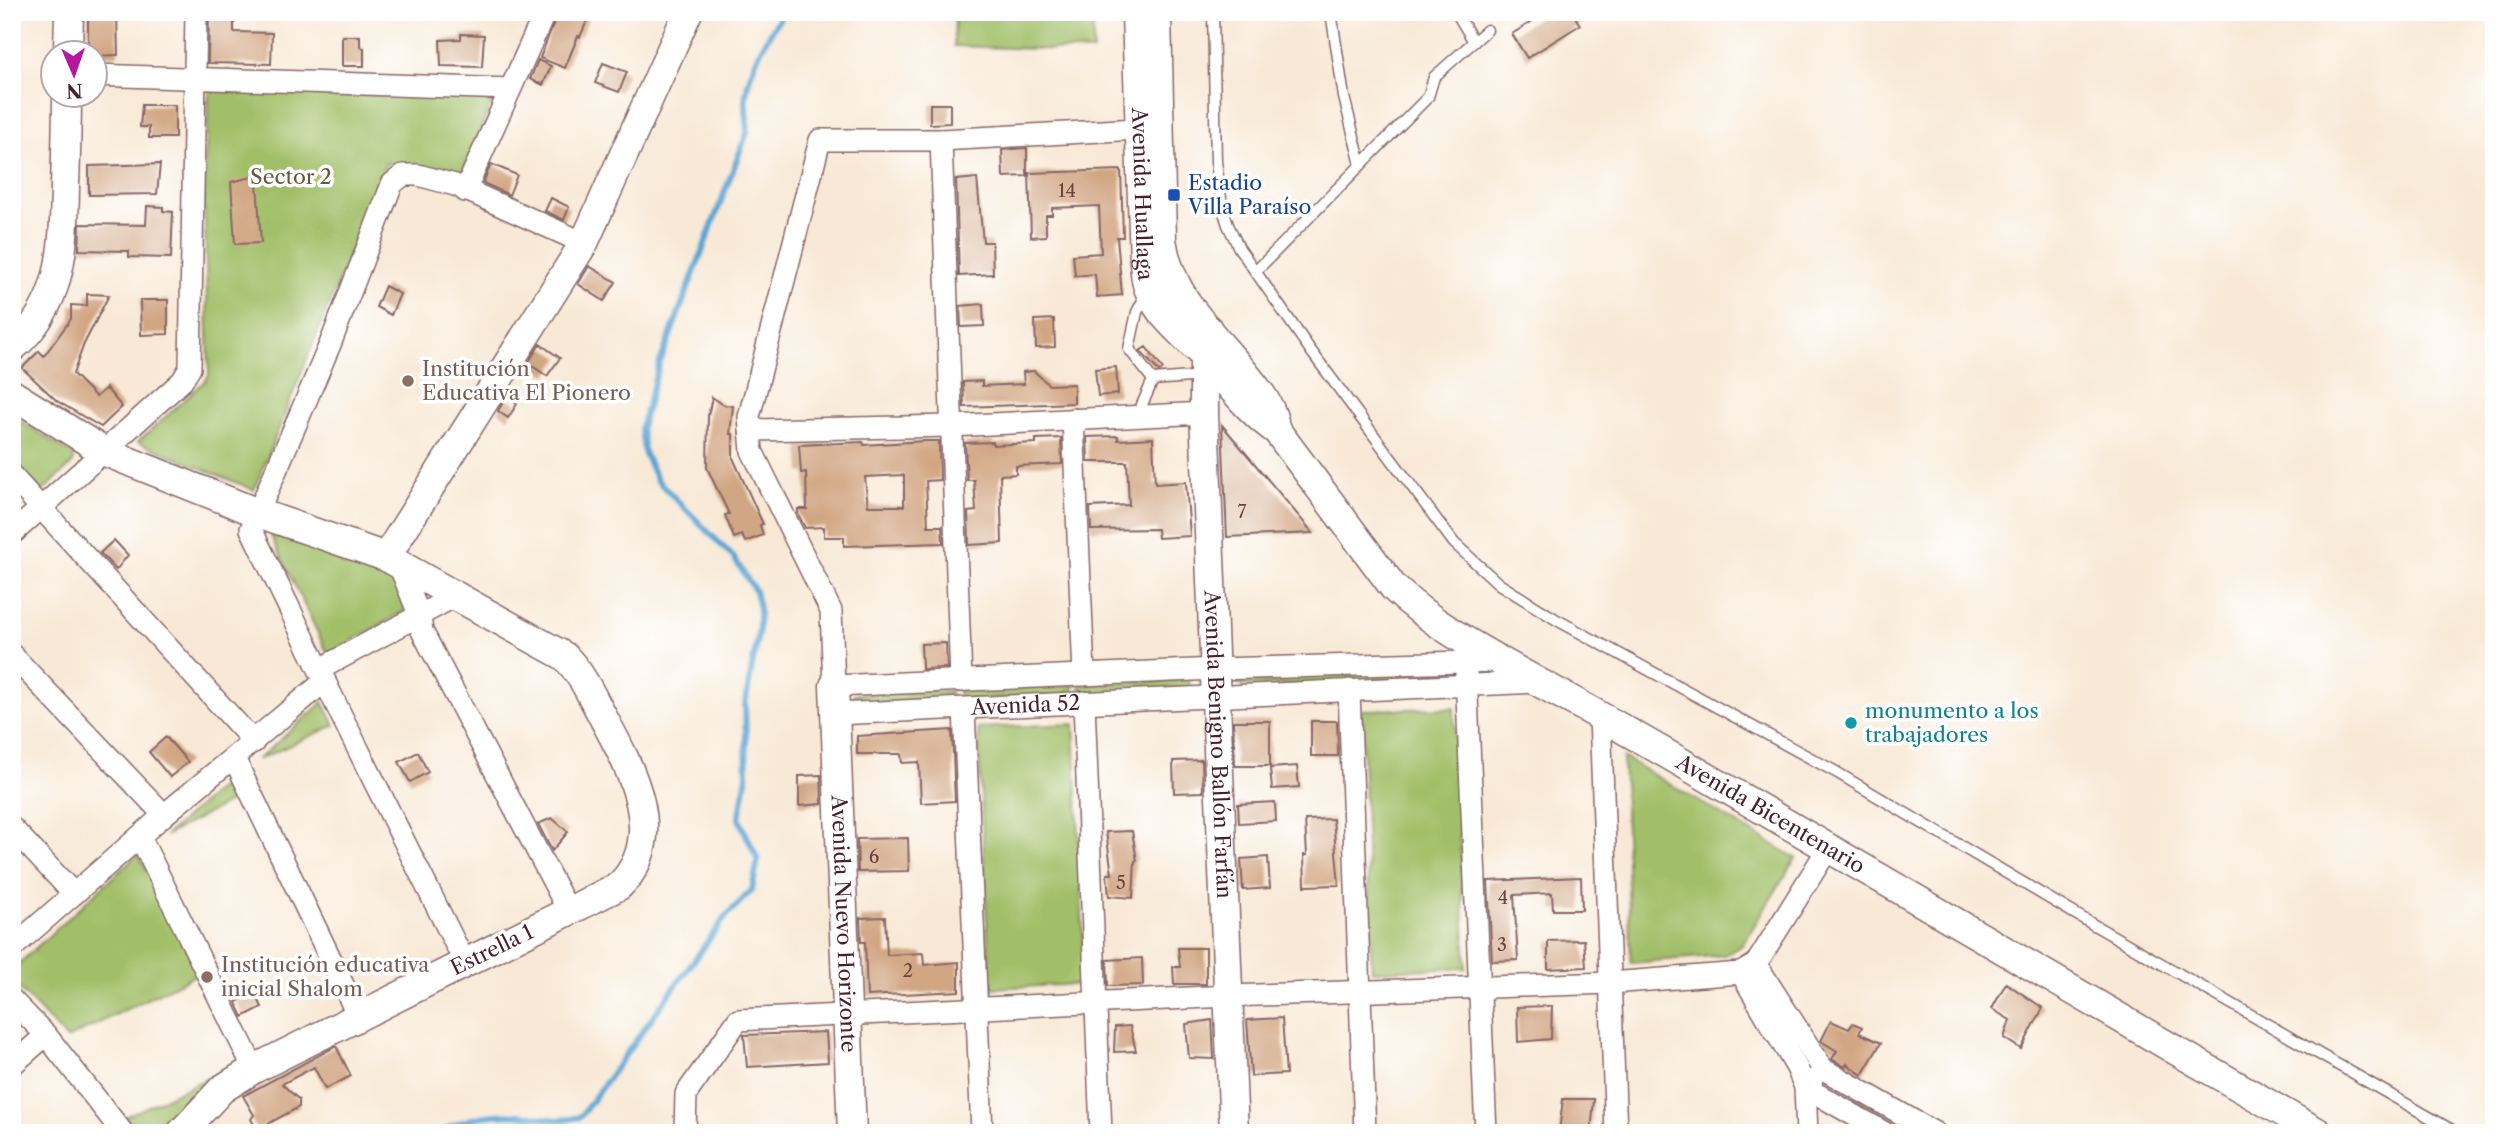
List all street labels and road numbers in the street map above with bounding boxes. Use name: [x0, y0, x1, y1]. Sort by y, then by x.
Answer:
street label: Avenida Huallaga: [1127, 106, 1159, 282]
street label: Avenida Benigno Ballón Farfán: [1199, 589, 1237, 899]
street label: Avenida 52: [970, 690, 1081, 720]
street label: Avenida Bicentenario: [1671, 749, 1869, 879]
street label: Avenida Nuevo Horizonte: [826, 793, 862, 1053]
street label: Estrella 1: [446, 919, 537, 980]

